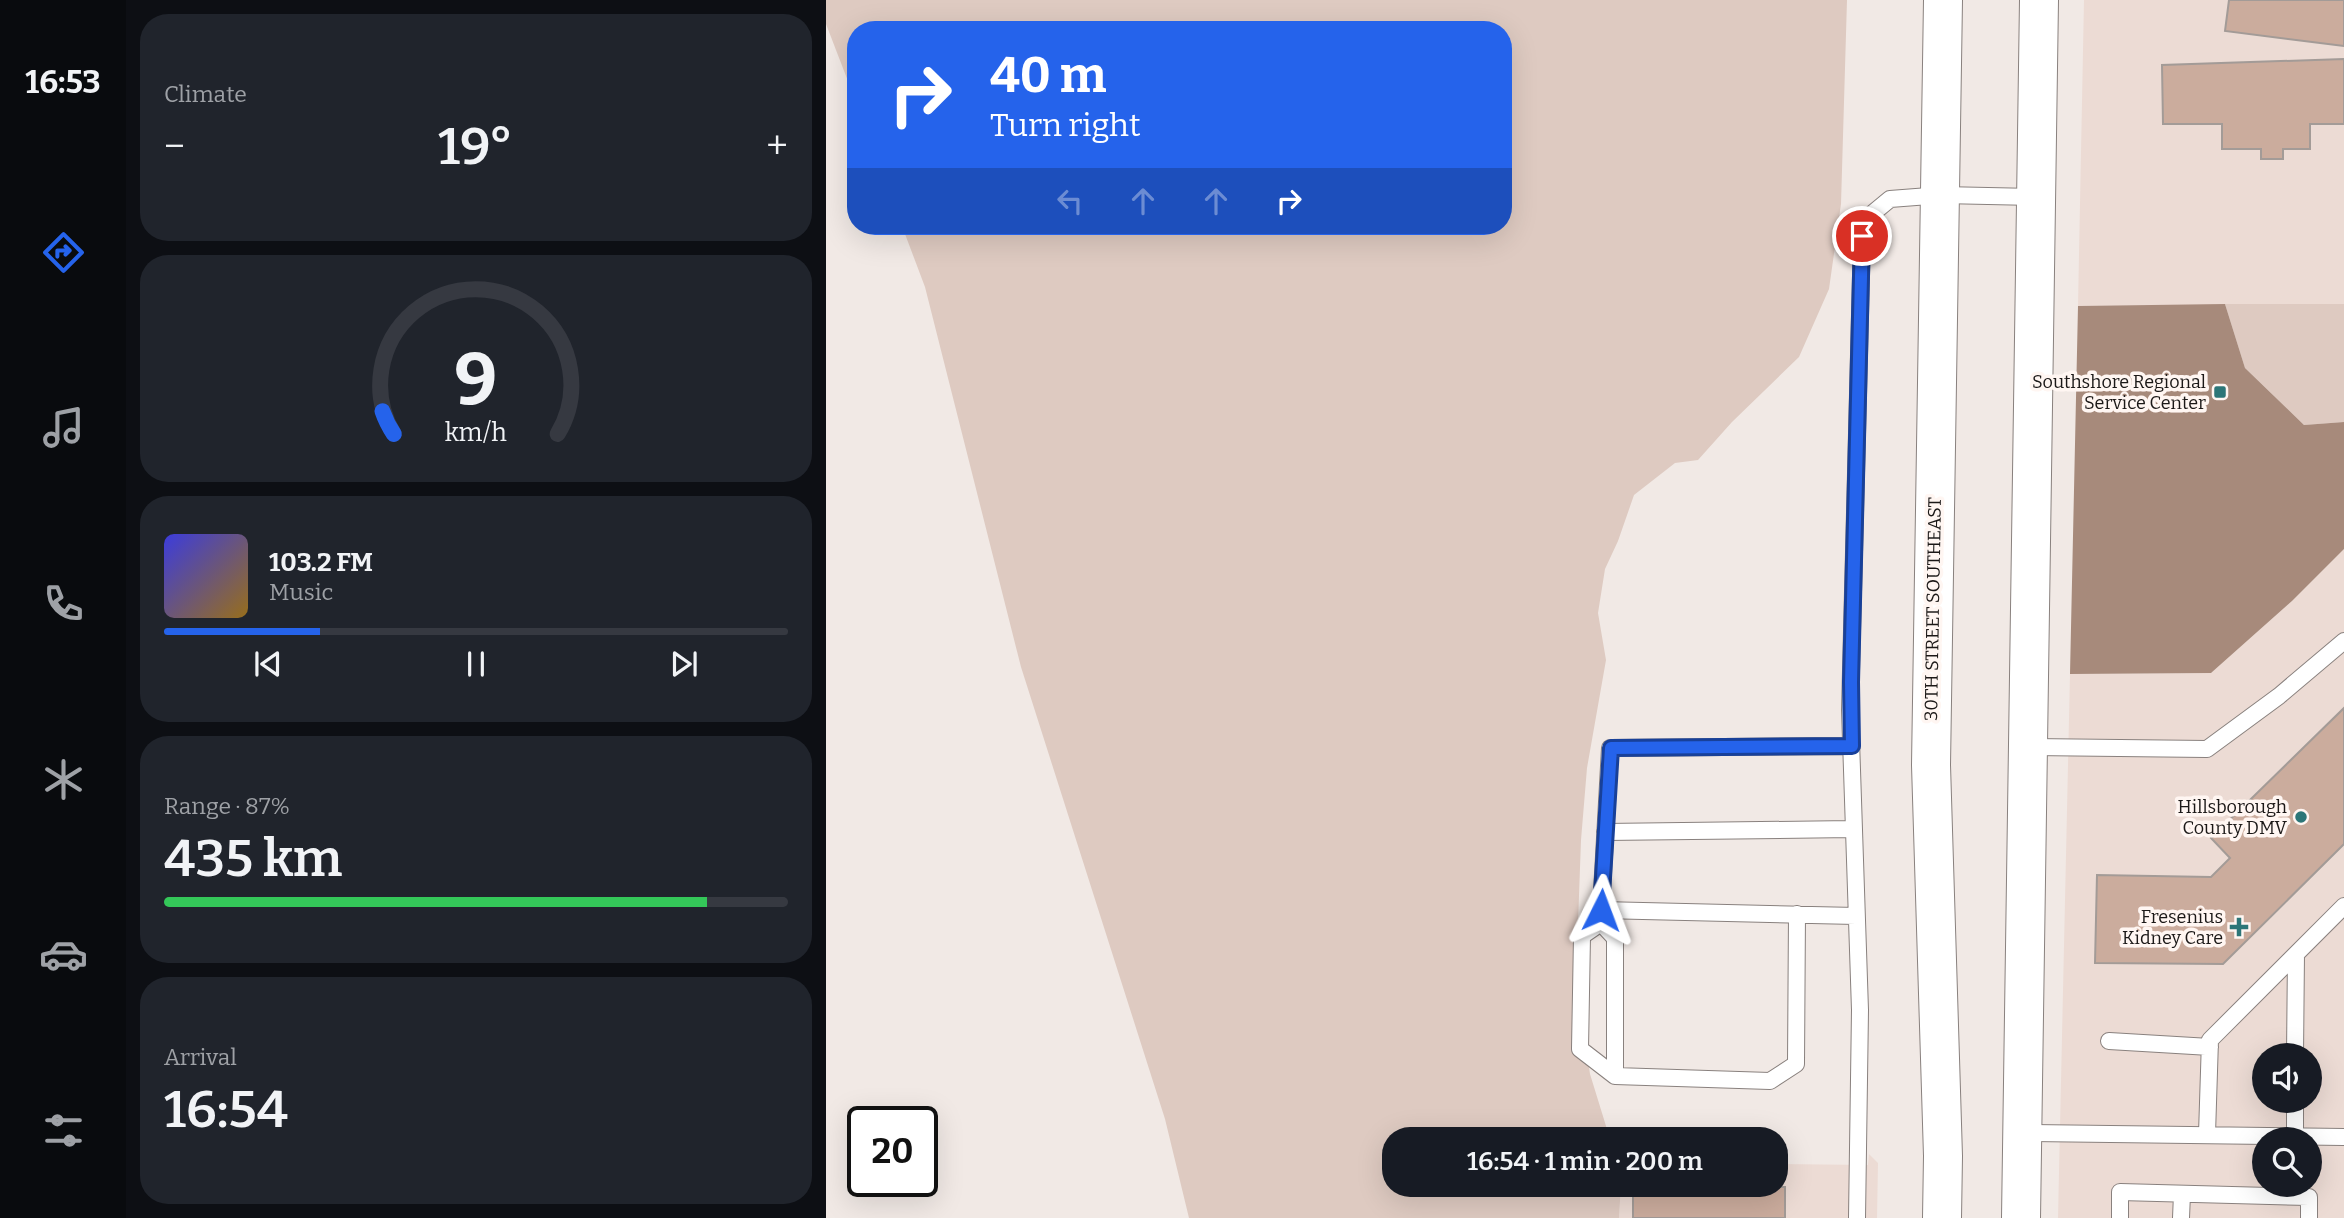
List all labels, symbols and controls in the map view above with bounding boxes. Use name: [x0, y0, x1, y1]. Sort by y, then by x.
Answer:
text: 40 m: [990, 46, 1107, 105]
icon: right: [875, 49, 966, 140]
text: 16:53: [25, 63, 101, 101]
text: Climate: [164, 80, 247, 108]
text: Turn right: [990, 106, 1141, 144]
text: 19°: [438, 115, 513, 178]
text: −: [164, 123, 185, 169]
text: +: [766, 123, 788, 169]
icon: left: [1051, 182, 1089, 220]
icon: ahead: [1124, 182, 1162, 220]
icon: ahead: [1197, 182, 1235, 220]
icon: right: [1270, 182, 1308, 220]
pin: [1832, 206, 1892, 266]
icon: arrive: [1843, 217, 1881, 255]
icon: directions: [39, 228, 88, 277]
text: 9: [454, 337, 498, 424]
place label: Southshore Regional Service Center: [2032, 371, 2206, 414]
marker: Southshore Regional Service Center: [2212, 384, 2228, 400]
icon: music: [39, 403, 88, 452]
text: km/h: [445, 418, 507, 448]
street label: 30TH STREET SOUTHEAST: [1920, 496, 1946, 721]
text: 103.2 FM: [269, 547, 373, 578]
text: Music: [269, 578, 333, 606]
icon: phone: [39, 579, 88, 628]
icon: previous: [249, 645, 287, 683]
icon: pause: [457, 645, 495, 683]
icon: next: [665, 645, 703, 683]
icon: climate: [39, 755, 88, 804]
text: Range · 87%: [164, 792, 290, 820]
place label: Hillsborough County DMV: [2178, 796, 2288, 839]
marker: Hillsborough County DMV: [2293, 809, 2309, 825]
text: 435 km: [164, 827, 342, 890]
position arrow: [1564, 873, 1638, 947]
place label: Fresenius Kidney Care: [2122, 906, 2223, 949]
marker: Fresenius Kidney Care: [2229, 917, 2249, 937]
icon: car: [39, 930, 88, 979]
text: Arrival: [164, 1043, 237, 1071]
map controls: [2252, 1043, 2322, 1197]
button: sound: [2252, 1043, 2322, 1113]
text: 16:54: [164, 1078, 288, 1141]
icon: filters: [39, 1106, 88, 1155]
speed limit sign: 20: [847, 1106, 938, 1197]
button: search: [2252, 1127, 2322, 1197]
text: 16:54 · 1 min · 200 m: [1467, 1146, 1703, 1177]

